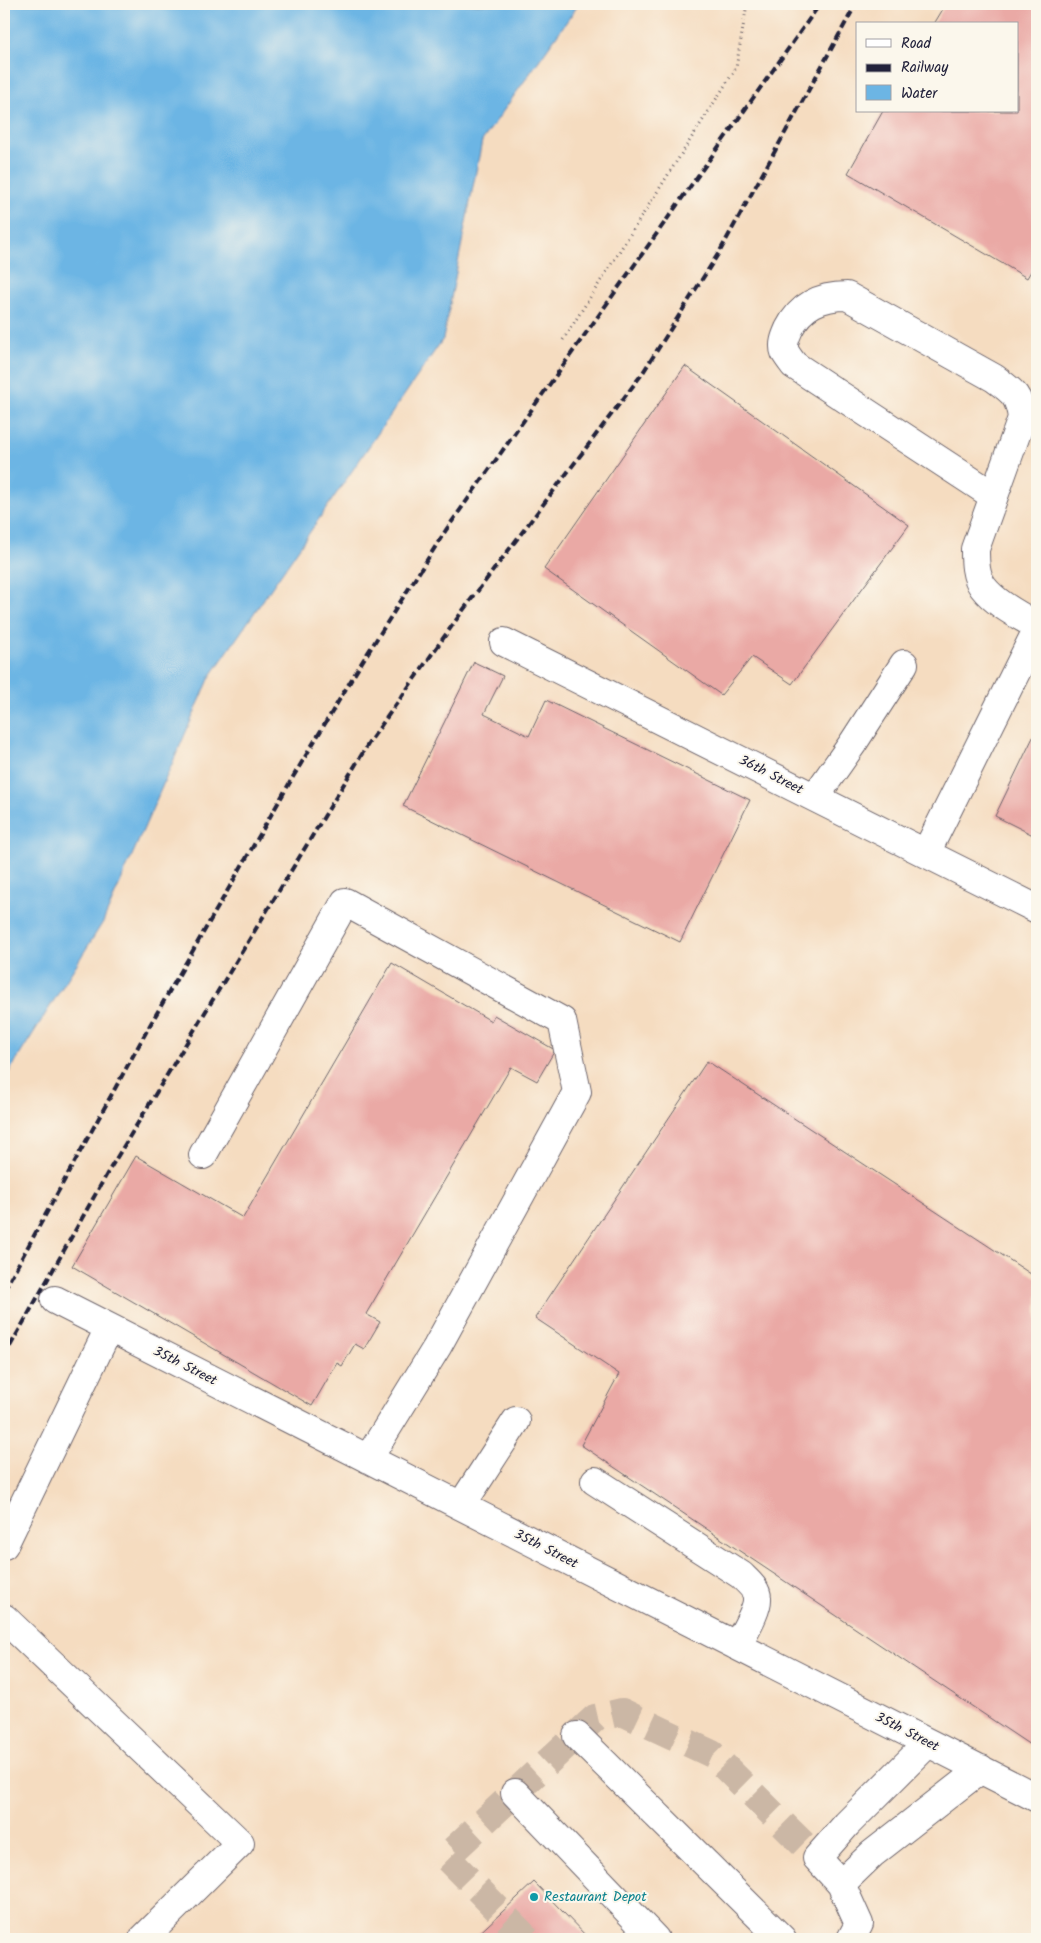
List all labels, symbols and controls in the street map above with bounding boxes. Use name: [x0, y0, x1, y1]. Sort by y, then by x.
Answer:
legend: [856, 22, 1018, 112]
text: Road: [901, 32, 932, 56]
text: Railway: [901, 56, 949, 80]
text: Water: [901, 82, 938, 106]
street label: 36th Street: [735, 749, 808, 801]
street label: 35th Street: [149, 1340, 221, 1392]
street label: 35th Street: [510, 1523, 582, 1575]
street label: 35th Street: [871, 1706, 943, 1758]
place label: Restaurant Depot: [544, 1886, 647, 1908]
marker: Restaurant Depot: [528, 1891, 540, 1903]

